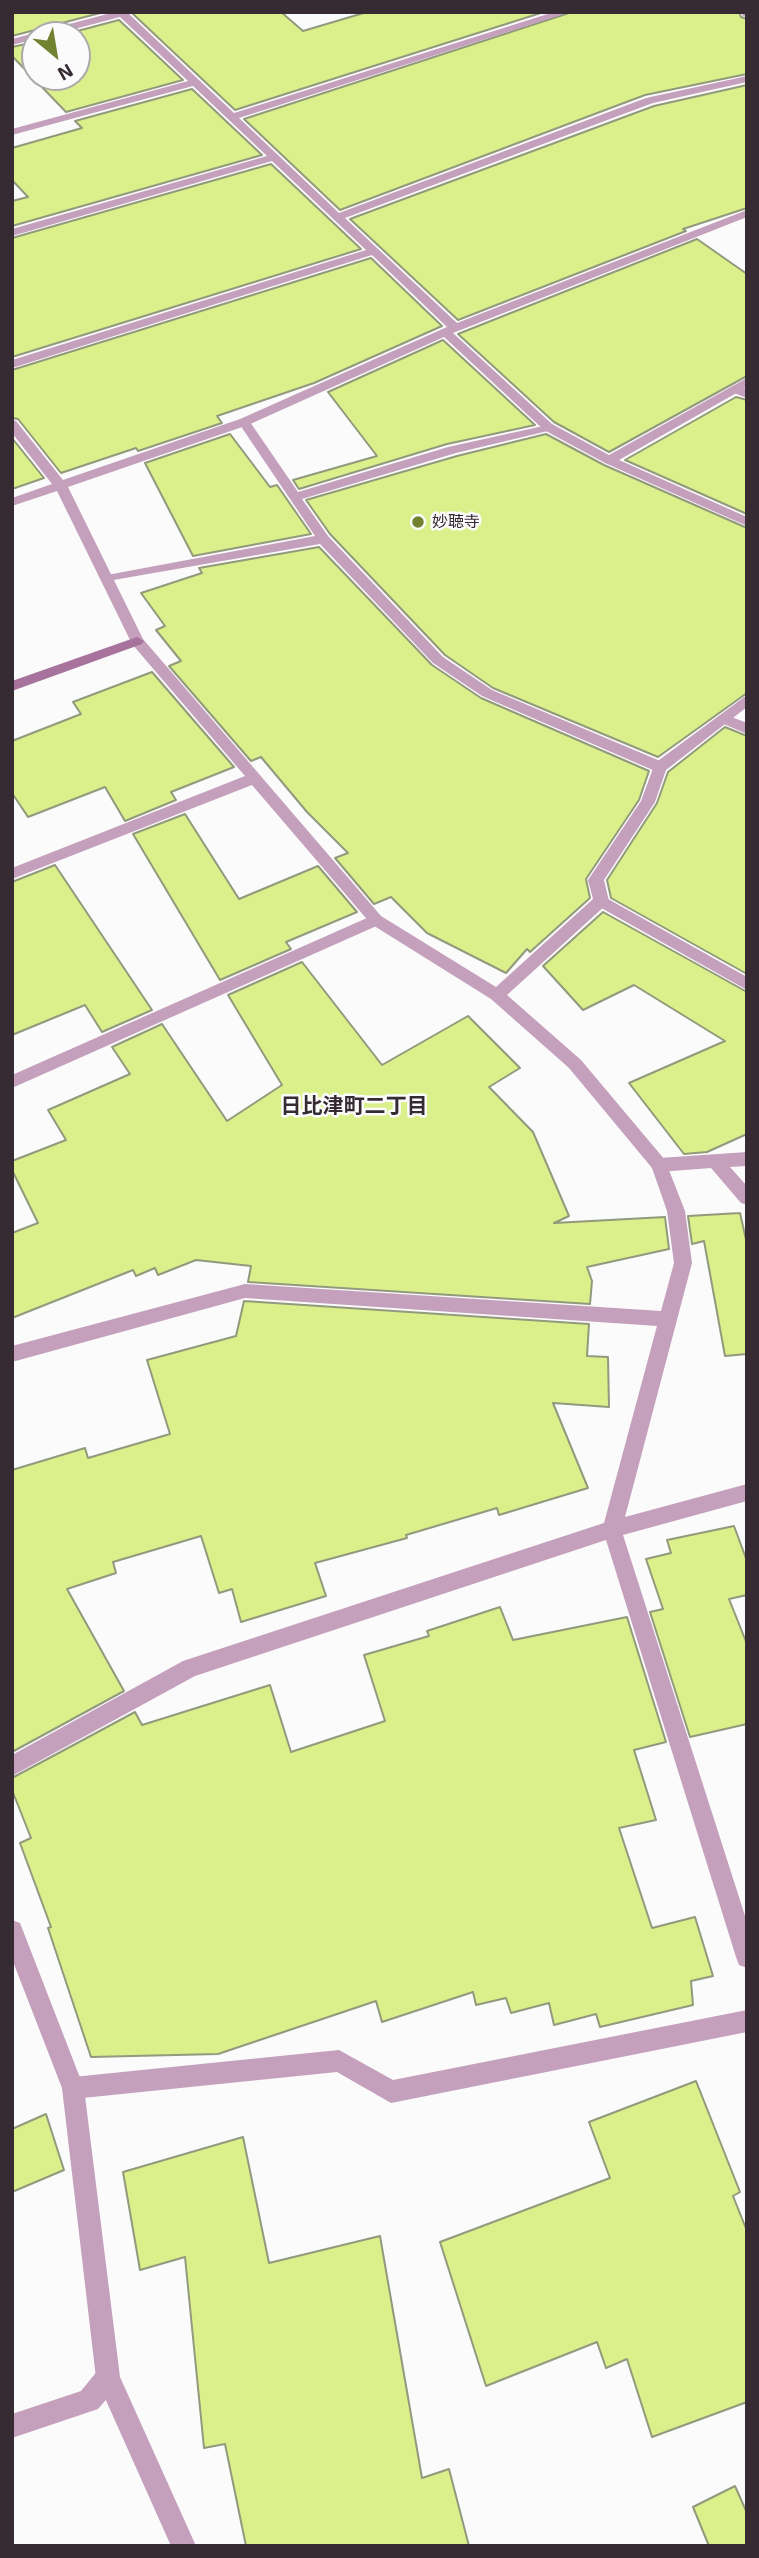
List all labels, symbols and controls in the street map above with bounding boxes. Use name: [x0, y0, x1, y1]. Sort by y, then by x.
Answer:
north arrow: [21, 21, 91, 91]
text: N: [54, 59, 77, 86]
place label: 妙聴寺: [432, 512, 480, 532]
marker: 妙聴寺: [410, 514, 426, 530]
district label: 日比津町二丁目: [281, 1093, 427, 1119]

